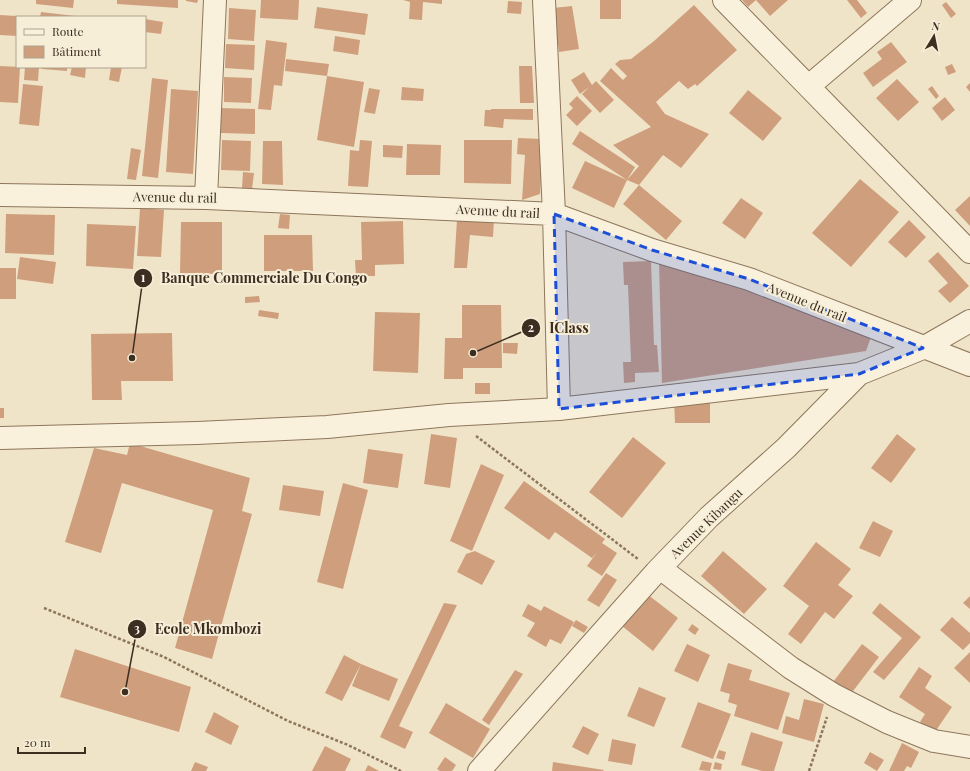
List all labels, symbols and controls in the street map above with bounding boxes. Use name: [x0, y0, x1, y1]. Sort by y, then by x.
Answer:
legend: [16, 16, 146, 68]
north arrow: [914, 16, 954, 56]
text: N: [931, 18, 941, 34]
text: Route: [52, 23, 84, 39]
text: Bâtiment: [52, 43, 102, 59]
street label: Avenue du rail: [132, 187, 218, 206]
street label: Avenue du rail: [454, 200, 541, 221]
callout: Banque Commerciale Du Congo: [133, 265, 375, 291]
text: Banque Commerciale Du Congo: [161, 268, 367, 287]
text: 1: [141, 269, 146, 285]
street label: Avenue du rail: [764, 277, 850, 325]
callout: IClass: [521, 315, 597, 341]
text: IClass: [549, 318, 589, 337]
text: 2: [528, 319, 534, 335]
street label: Avenue Kibangu: [665, 483, 746, 562]
callout: Ecole Mkombozi: [127, 616, 270, 642]
text: Ecole Mkombozi: [155, 619, 262, 638]
text: 3: [134, 620, 140, 636]
scale bar: [18, 729, 85, 755]
text: 20 m: [24, 734, 51, 750]

